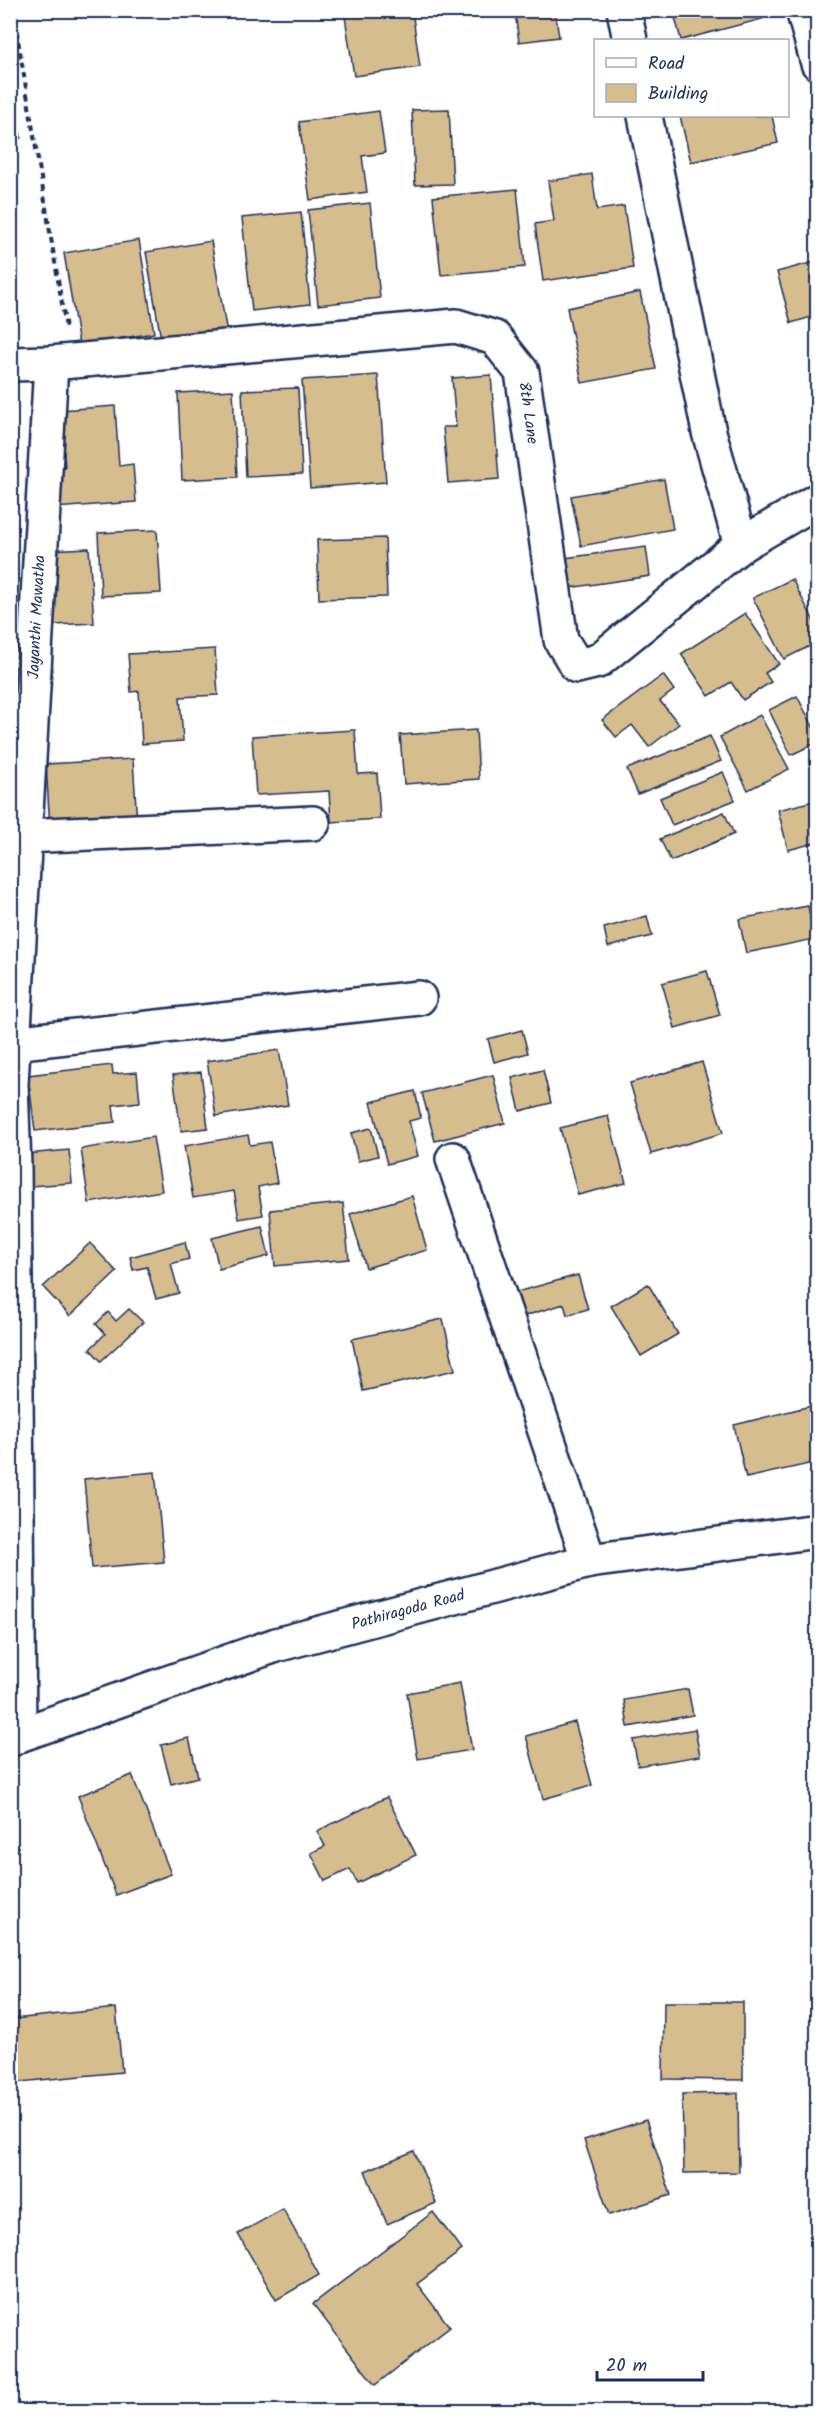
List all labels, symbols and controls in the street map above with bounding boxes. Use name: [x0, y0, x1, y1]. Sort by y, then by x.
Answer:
legend: [594, 39, 789, 117]
text: Road: [648, 50, 685, 79]
text: Building: [648, 80, 708, 109]
street label: 8th Lane: [511, 380, 545, 446]
street label: Jayanthi Mawatha: [21, 554, 53, 680]
street label: Pathiragoda Road: [349, 1583, 468, 1637]
scale bar: [597, 2344, 704, 2382]
text: 20 m: [606, 2352, 647, 2381]

